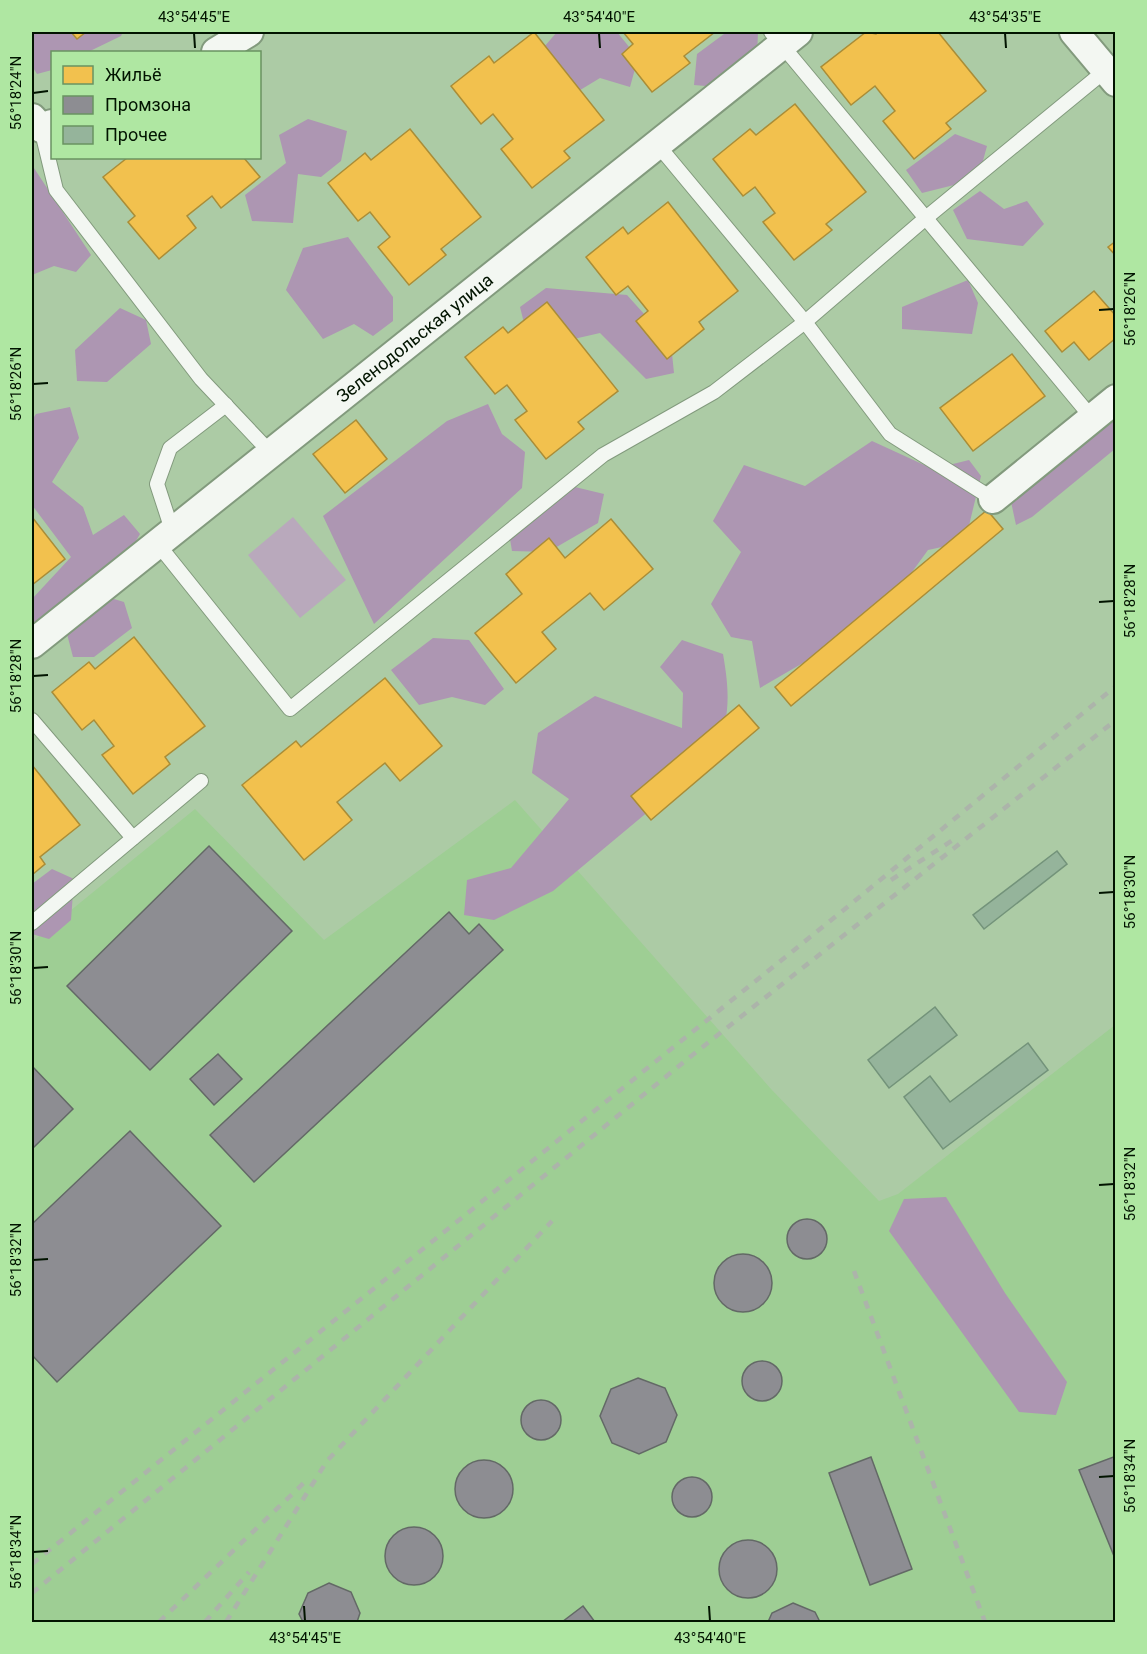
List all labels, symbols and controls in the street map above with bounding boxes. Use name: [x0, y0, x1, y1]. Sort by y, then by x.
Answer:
text: 43°54'45"E: [158, 8, 231, 26]
text: 43°54'40"E: [563, 8, 636, 26]
text: 43°54'35"E: [969, 8, 1042, 26]
legend: [51, 51, 261, 159]
text: 56°18'24"N: [7, 56, 25, 130]
text: Жильё: [105, 64, 161, 85]
text: Промзона: [105, 94, 191, 115]
text: Прочее: [105, 124, 167, 145]
street label: Зеленодольская улица: [332, 269, 497, 407]
text: 56°18'26"N: [1121, 272, 1139, 346]
text: 56°18'26"N: [7, 347, 25, 421]
text: 56°18'28"N: [1121, 564, 1139, 638]
text: 56°18'28"N: [7, 639, 25, 713]
text: 56°18'30"N: [1121, 855, 1139, 929]
text: 56°18'30"N: [7, 931, 25, 1005]
text: 56°18'32"N: [1121, 1147, 1139, 1221]
text: 56°18'32"N: [7, 1223, 25, 1297]
text: 56°18'34"N: [1121, 1439, 1139, 1513]
text: 56°18'34"N: [7, 1515, 25, 1589]
text: 43°54'45"E: [269, 1629, 342, 1647]
text: 43°54'40"E: [674, 1629, 747, 1647]

